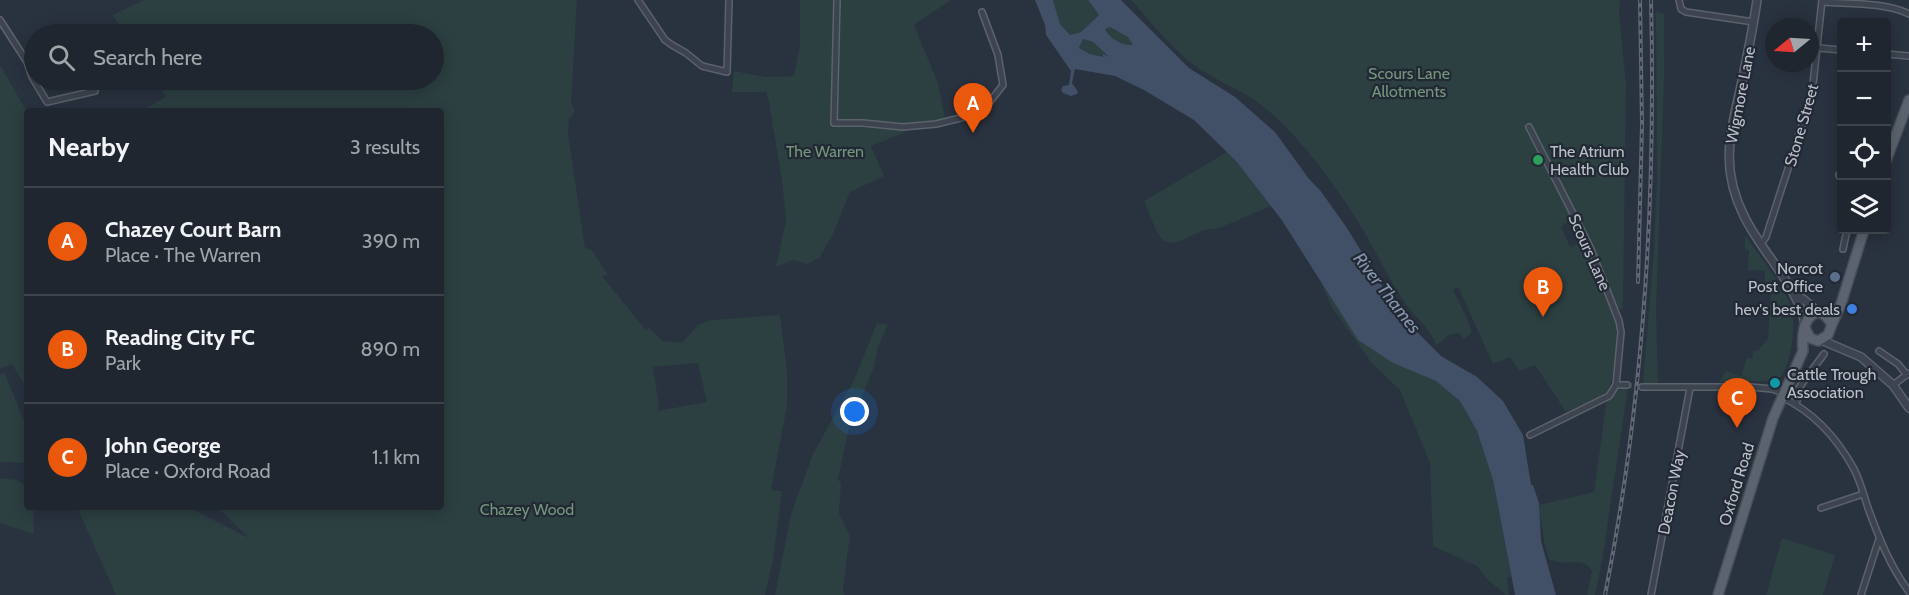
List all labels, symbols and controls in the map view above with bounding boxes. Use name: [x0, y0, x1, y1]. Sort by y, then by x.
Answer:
north arrow: [1765, 18, 1819, 72]
map controls: [1837, 18, 1891, 234]
button: +: [1837, 18, 1891, 72]
search box: [24, 24, 444, 90]
icon: search: [45, 41, 78, 74]
text: Search here: [93, 44, 202, 71]
street label: Wigmore Lane: [1722, 45, 1759, 145]
park label: Scours Lane Allotments: [1368, 64, 1450, 101]
button: −: [1837, 72, 1891, 126]
street label: Stone Street: [1781, 81, 1823, 169]
pin: A: [954, 84, 992, 133]
button: locate: [1837, 126, 1891, 180]
text: Nearby: [48, 131, 129, 163]
text: 3 results: [350, 135, 420, 159]
park label: The Warren: [786, 142, 864, 161]
place label: The Atrium Health Club: [1550, 142, 1629, 179]
marker: The Atrium Health Club: [1531, 153, 1545, 167]
button: layers: [1837, 180, 1891, 234]
street label: Scours Lane: [1564, 211, 1615, 293]
text: Chazey Court Barn: [105, 216, 281, 243]
text: A: [61, 229, 74, 253]
text: 390 m: [362, 229, 420, 253]
text: Place · The Warren: [105, 243, 261, 267]
water label: River Thames: [1348, 248, 1426, 338]
place label: Norcot Post Office: [1748, 259, 1824, 296]
pin: B: [1524, 268, 1562, 317]
marker: Norcot Post Office: [1828, 270, 1842, 284]
place label: hev's best deals: [1735, 300, 1840, 319]
marker: hev's best deals: [1845, 302, 1859, 316]
text: Reading City FC: [105, 324, 255, 351]
text: B: [61, 337, 74, 361]
text: 890 m: [361, 337, 420, 361]
text: Park: [105, 351, 141, 375]
place label: Cattle Trough Association: [1787, 365, 1876, 402]
marker: Cattle Trough Association: [1768, 376, 1782, 390]
pin: C: [1718, 378, 1756, 428]
your location: [840, 397, 869, 426]
text: John George: [105, 432, 220, 459]
street label: Oxford Road: [1715, 440, 1758, 528]
text: C: [61, 445, 74, 469]
text: 1.1 km: [372, 445, 420, 469]
street label: Deacon Way: [1654, 448, 1689, 536]
text: Place · Oxford Road: [105, 459, 271, 483]
park label: Chazey Wood: [480, 500, 574, 519]

